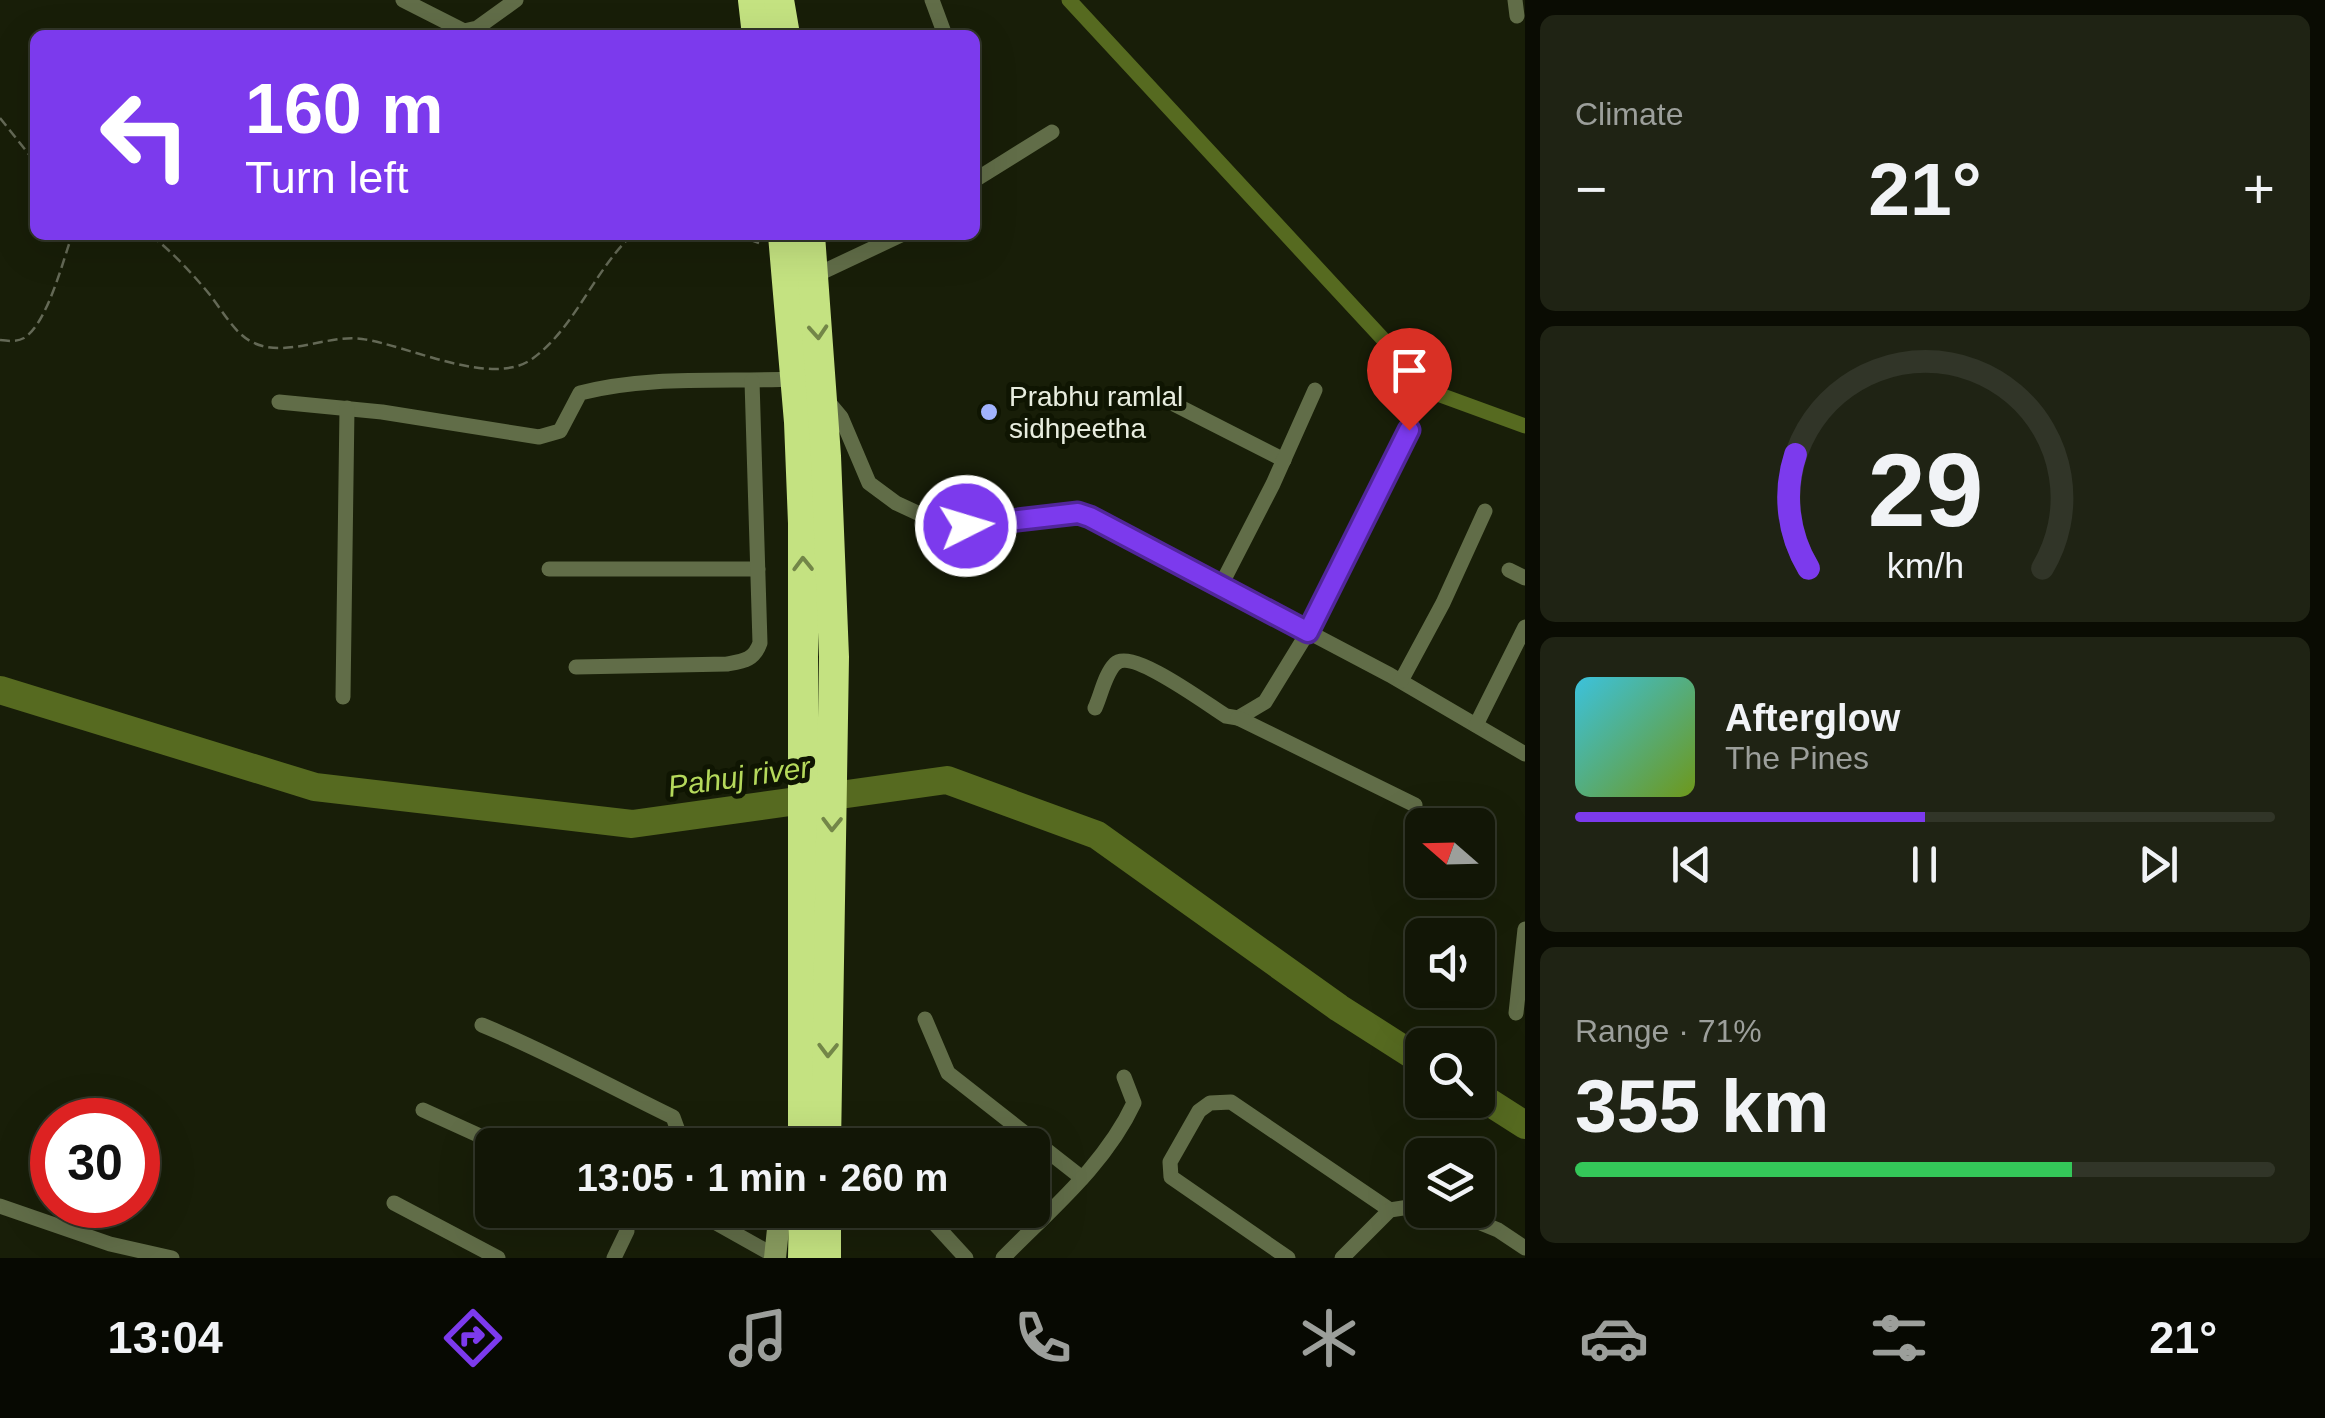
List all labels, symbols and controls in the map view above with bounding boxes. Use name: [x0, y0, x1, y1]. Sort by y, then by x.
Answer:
icon: left: [80, 70, 210, 200]
text: 160 m: [245, 70, 443, 148]
text: Climate: [1575, 96, 1683, 132]
text: 21°: [1868, 147, 1982, 231]
text: Turn left: [245, 152, 408, 203]
text: −: [1575, 158, 1607, 220]
text: +: [2243, 158, 2275, 220]
one-way arrow: [807, 325, 828, 341]
pin: [1367, 328, 1452, 431]
icon: arrive: [1382, 343, 1437, 398]
place label: Prabhu ramlal sidhpeetha: [1009, 381, 1183, 444]
marker: Prabhu ramlal sidhpeetha: [978, 401, 1000, 423]
text: 29: [1867, 432, 1983, 548]
position arrow: [914, 474, 1018, 578]
text: km/h: [1886, 546, 1964, 586]
one-way arrow: [793, 555, 814, 571]
text: Afterglow: [1725, 697, 1900, 739]
text: The Pines: [1725, 740, 1869, 776]
water label: Pahuj river: [666, 750, 813, 803]
north arrow: [1405, 808, 1495, 898]
map controls: [1405, 808, 1495, 1228]
one-way arrow: [821, 817, 842, 833]
icon: previous: [1664, 837, 1719, 892]
icon: pause: [1897, 837, 1952, 892]
icon: next: [2131, 837, 2186, 892]
button: sound: [1405, 918, 1495, 1008]
text: Range · 71%: [1575, 1013, 1762, 1049]
button: search: [1405, 1028, 1495, 1118]
one-way arrow: [817, 1044, 839, 1059]
text: 355 km: [1575, 1064, 1829, 1148]
speed limit sign: 30: [30, 1098, 160, 1228]
button: layers: [1405, 1138, 1495, 1228]
text: 13:05 · 1 min · 260 m: [577, 1157, 948, 1199]
icon: directions: [438, 1303, 508, 1373]
icon: music: [723, 1303, 793, 1373]
icon: phone: [1008, 1303, 1078, 1373]
icon: climate: [1294, 1303, 1364, 1373]
icon: car: [1579, 1303, 1649, 1373]
icon: filters: [1864, 1303, 1934, 1373]
text: 13:04: [108, 1312, 223, 1363]
text: 21°: [2149, 1312, 2217, 1363]

